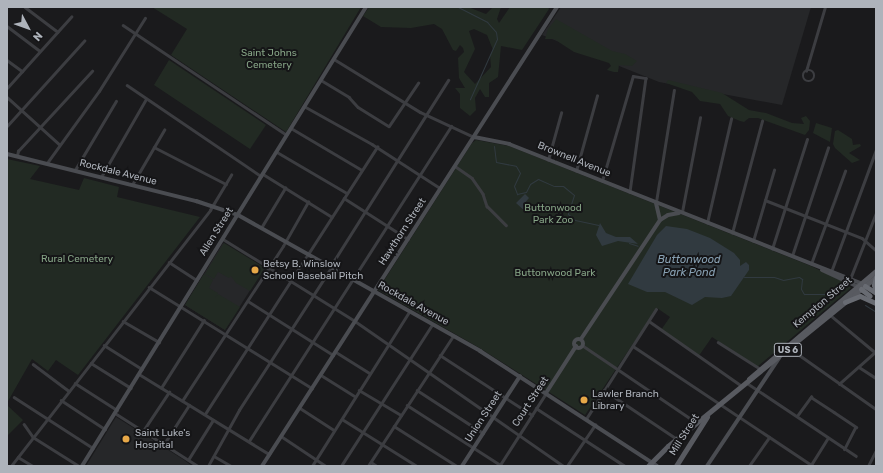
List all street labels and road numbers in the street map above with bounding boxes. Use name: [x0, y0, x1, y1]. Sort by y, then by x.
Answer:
street label: Brownell Avenue: [536, 140, 612, 180]
street label: Rockdale Avenue: [78, 158, 158, 188]
street label: Hawthorn Street: [377, 196, 429, 268]
street label: Allen Street: [197, 206, 237, 258]
street label: Kempton Street: [791, 275, 855, 331]
street label: Rockdale Avenue: [375, 279, 451, 329]
road number: US 6: [773, 343, 803, 357]
street label: Court Street: [510, 375, 552, 429]
street label: Union Street: [463, 389, 505, 445]
street label: Mill Street: [668, 412, 702, 458]

